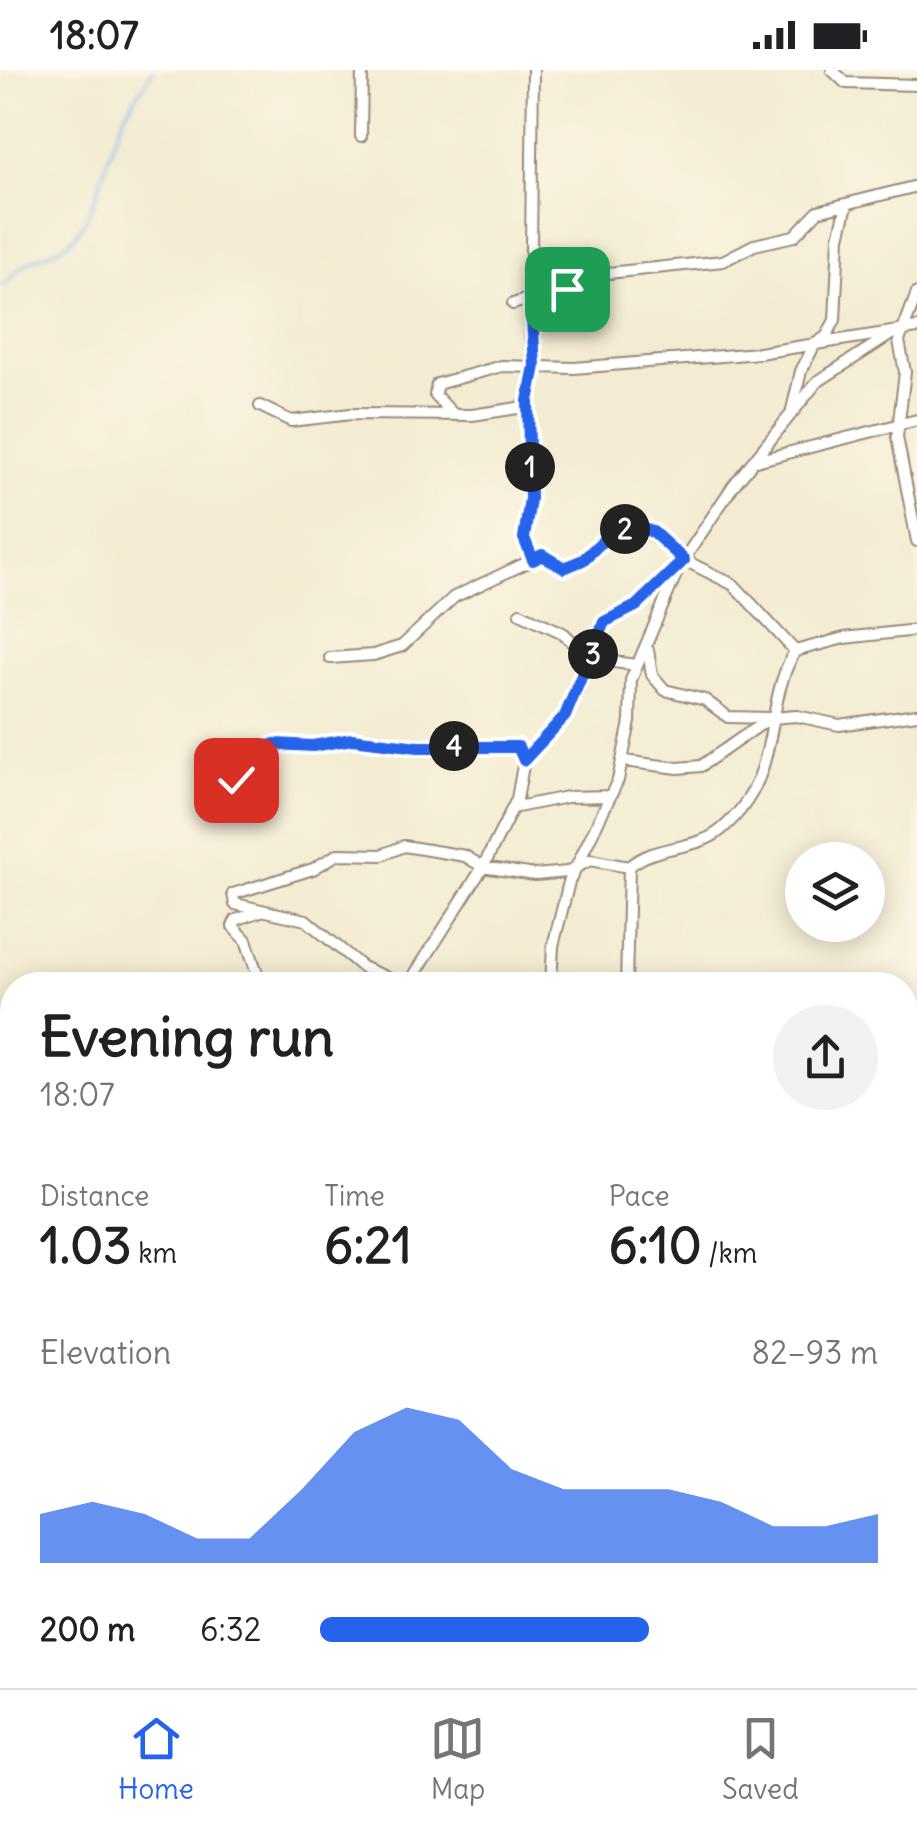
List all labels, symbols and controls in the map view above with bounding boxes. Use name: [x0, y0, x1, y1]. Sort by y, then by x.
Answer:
text: 18:07: [50, 12, 139, 59]
pin: [525, 247, 610, 332]
icon: arrive: [540, 262, 595, 317]
pin: 1: [505, 442, 555, 492]
text: 1: [524, 449, 536, 485]
pin: 2: [600, 504, 650, 554]
text: 2: [617, 511, 633, 547]
pin: 3: [568, 629, 618, 679]
text: 3: [585, 636, 601, 672]
pin: 4: [429, 721, 479, 771]
text: 4: [446, 728, 462, 764]
pin: [194, 738, 279, 823]
icon: check: [209, 753, 264, 808]
map controls: [785, 842, 885, 942]
button: layers: [785, 842, 885, 942]
text: Evening run: [40, 1002, 334, 1071]
button: share: [773, 1005, 878, 1110]
text: 18:07: [40, 1074, 115, 1115]
text: Distance: [40, 1178, 149, 1214]
text: Time: [324, 1178, 385, 1214]
text: Pace: [609, 1178, 670, 1214]
text: 1.03: [40, 1214, 132, 1277]
text: 6:21: [324, 1214, 412, 1277]
text: 6:10: [609, 1214, 702, 1277]
text: km: [132, 1235, 177, 1271]
text: /km: [702, 1235, 757, 1271]
text: Elevation: [40, 1332, 171, 1373]
text: 82–93 m: [752, 1332, 878, 1373]
text: 200 m: [40, 1609, 135, 1650]
text: 6:32: [200, 1609, 261, 1650]
tab: Home: [118, 1711, 194, 1807]
tab: Map: [430, 1711, 485, 1807]
tab: Saved: [722, 1711, 799, 1807]

